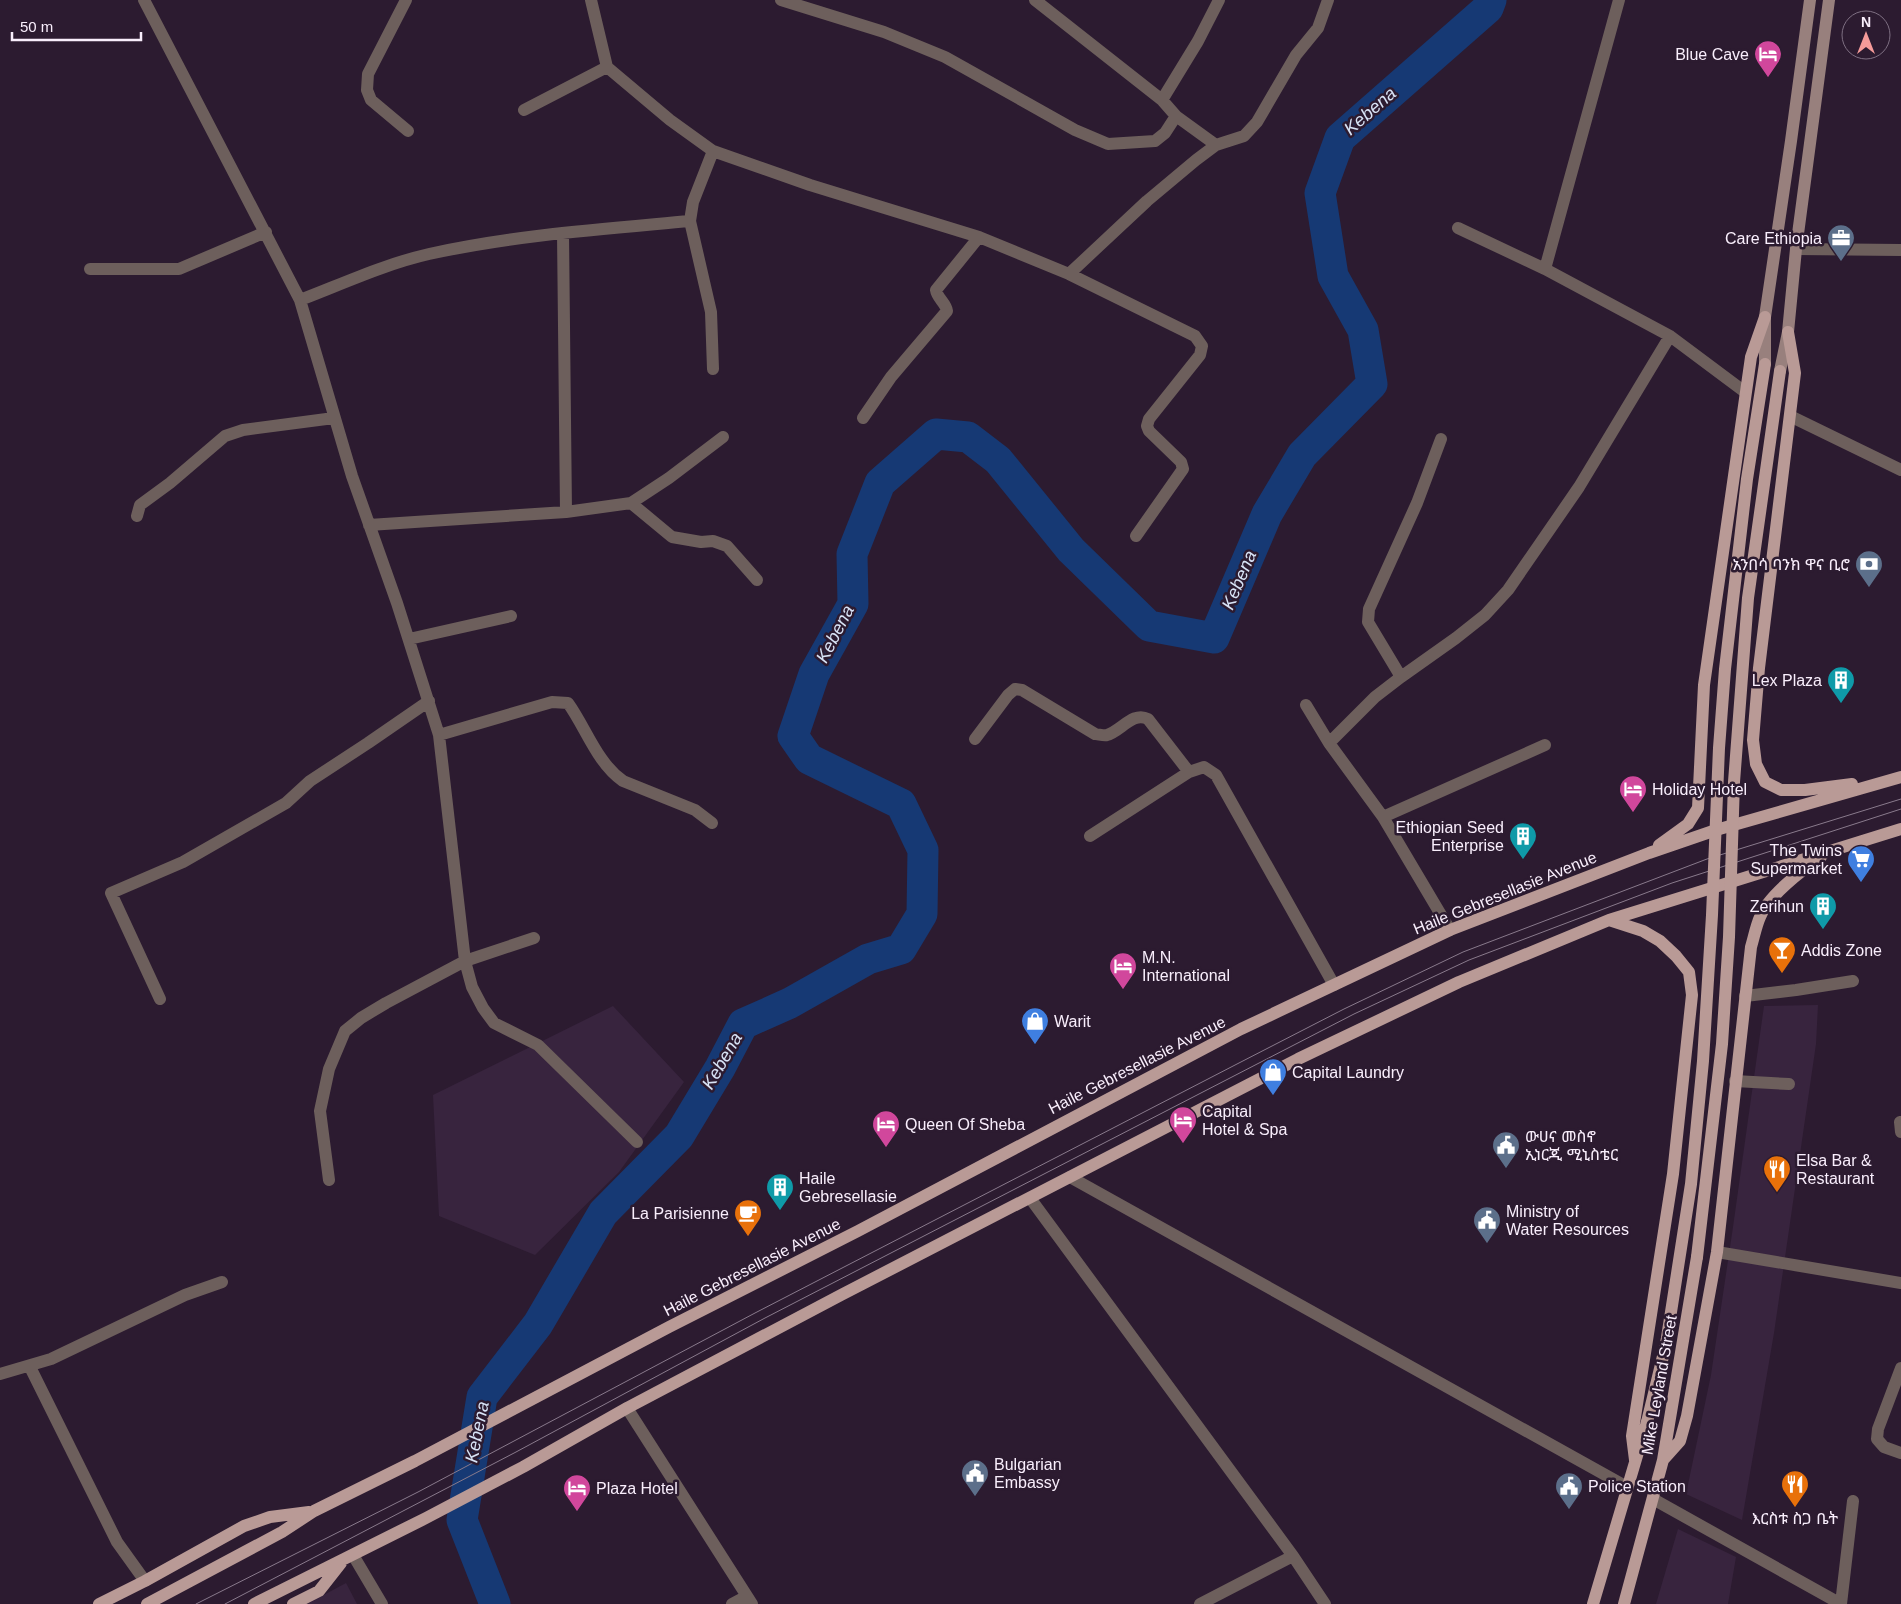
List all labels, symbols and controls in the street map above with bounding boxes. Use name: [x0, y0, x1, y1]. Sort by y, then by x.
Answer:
scale bar: [12, 10, 141, 42]
north arrow: [1841, 10, 1891, 60]
text: N: [1861, 14, 1871, 30]
text: 50 m: [20, 18, 53, 35]
hotel icon: Blue Cave: [1753, 39, 1783, 78]
place label: Blue Cave: [1675, 46, 1749, 63]
water label: Kebena: [1340, 83, 1400, 139]
office icon: Care Ethiopia: [1826, 223, 1856, 262]
place label: Care Ethiopia: [1725, 230, 1822, 247]
water label: Kebena: [1218, 548, 1260, 612]
bank icon: አንበሳ ባንክ ዋና ቢሮ: [1854, 549, 1884, 588]
place label: አንበሳ ባንክ ዋና ቢሮ: [1733, 556, 1850, 573]
water label: Kebena: [812, 602, 858, 666]
building icon: Lex Plaza: [1826, 665, 1856, 704]
place label: Lex Plaza: [1752, 672, 1822, 689]
hotel icon: Holiday Hotel: [1618, 774, 1648, 813]
place label: Holiday Hotel: [1652, 781, 1747, 798]
place label: Ethiopian Seed Enterprise: [1395, 819, 1504, 854]
building icon: Ethiopian Seed Enterprise: [1508, 821, 1538, 860]
place label: The Twins Supermarket: [1750, 842, 1843, 877]
supermarket icon: The Twins Supermarket: [1846, 844, 1876, 883]
street label: Haile Gebresellasie Avenue: [1411, 848, 1599, 938]
building icon: Zerihun: [1808, 891, 1838, 930]
place label: Zerihun: [1750, 898, 1804, 915]
bar icon: Addis Zone: [1767, 935, 1797, 974]
place label: Addis Zone: [1801, 942, 1882, 959]
place label: M.N. International: [1142, 949, 1230, 984]
hotel icon: M.N. International: [1108, 951, 1138, 990]
shop icon: Warit: [1020, 1006, 1050, 1045]
street label: Haile Gebresellasie Avenue: [1046, 1013, 1228, 1117]
place label: Warit: [1054, 1013, 1091, 1030]
water label: Kebena: [698, 1029, 746, 1093]
shop icon: Capital Laundry: [1258, 1057, 1288, 1096]
place label: Capital Laundry: [1292, 1064, 1404, 1081]
place label: Capital Hotel & Spa: [1202, 1103, 1287, 1138]
hotel icon: Capital Hotel & Spa: [1168, 1105, 1198, 1144]
hotel icon: Queen Of Sheba: [871, 1109, 901, 1148]
place label: Queen Of Sheba: [905, 1116, 1025, 1133]
place label: ውሀና መስኖ ኢነርጂ ሚኒስቴር: [1525, 1128, 1618, 1163]
public building icon: ውሀና መስኖ ኢነርጂ ሚኒስቴር: [1491, 1130, 1521, 1169]
place label: Elsa Bar & Restaurant: [1796, 1152, 1875, 1187]
restaurant icon: Elsa Bar & Restaurant: [1762, 1154, 1792, 1193]
place label: Haile Gebresellasie: [799, 1170, 897, 1205]
building icon: Haile Gebresellasie: [765, 1172, 795, 1211]
cafe icon: La Parisienne: [733, 1198, 763, 1237]
place label: Ministry of Water Resources: [1506, 1203, 1629, 1238]
place label: La Parisienne: [631, 1205, 729, 1222]
public building icon: Ministry of Water Resources: [1472, 1205, 1502, 1244]
street label: Haile Gebresellasie Avenue: [661, 1215, 843, 1319]
street label: Mike Leyland Street: [1638, 1313, 1680, 1456]
water label: Kebena: [461, 1400, 493, 1464]
place label: Bulgarian Embassy: [994, 1456, 1062, 1491]
public building icon: Bulgarian Embassy: [960, 1458, 990, 1497]
restaurant icon: እርስቱ ስጋ ቤት: [1780, 1469, 1810, 1508]
public building icon: Police Station: [1554, 1471, 1584, 1510]
hotel icon: Plaza Hotel: [562, 1473, 592, 1512]
place label: Police Station: [1588, 1478, 1686, 1495]
place label: Plaza Hotel: [596, 1480, 678, 1497]
place label: እርስቱ ስጋ ቤት: [1752, 1510, 1839, 1527]

